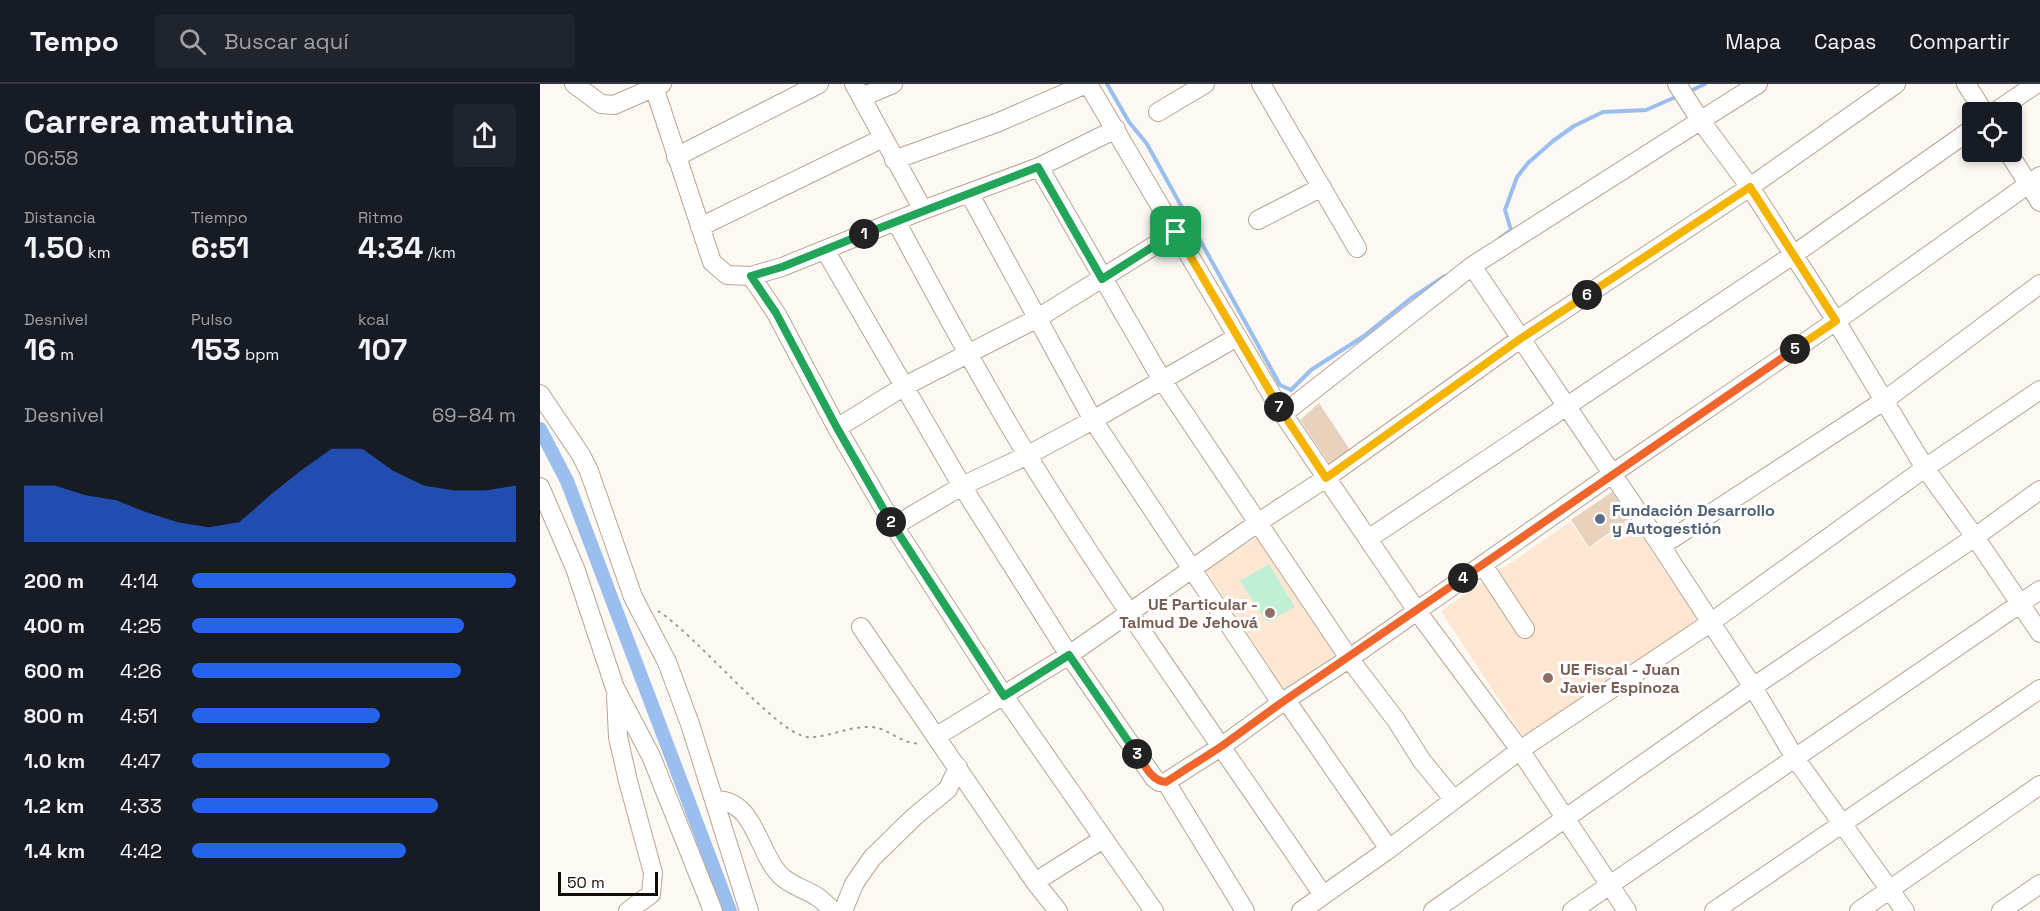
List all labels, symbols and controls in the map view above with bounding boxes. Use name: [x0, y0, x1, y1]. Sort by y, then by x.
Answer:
search box: [155, 14, 575, 68]
text: Tempo: [30, 23, 119, 59]
icon: search: [176, 25, 209, 58]
text: Buscar aquí: [224, 27, 349, 55]
text: Mapa: [1725, 28, 1781, 55]
text: Capas: [1814, 28, 1876, 55]
text: Compartir: [1909, 28, 2010, 55]
text: Carrera matutina: [24, 101, 294, 143]
map controls: [1962, 102, 2022, 162]
button: locate: [1962, 102, 2022, 162]
button: share: [453, 104, 516, 167]
text: 06:58: [24, 145, 79, 171]
pin: [1150, 206, 1201, 257]
text: Distancia: [24, 207, 96, 228]
text: Tiempo: [191, 207, 248, 228]
text: Ritmo: [358, 207, 403, 228]
icon: arrive: [1159, 215, 1192, 248]
pin: 1: [849, 219, 879, 249]
text: 1: [860, 223, 868, 244]
text: 1.50: [24, 228, 84, 267]
text: 6:51: [191, 228, 250, 267]
text: 4:34: [358, 228, 423, 267]
text: km: [84, 242, 110, 263]
text: /km: [423, 242, 456, 263]
pin: 6: [1572, 280, 1602, 310]
text: 6: [1582, 284, 1592, 305]
text: Desnivel: [24, 309, 88, 330]
text: Pulso: [191, 309, 233, 330]
text: kcal: [358, 309, 389, 330]
text: 16: [24, 330, 56, 369]
text: 153: [191, 330, 241, 369]
text: 107: [358, 330, 407, 369]
pin: 5: [1780, 334, 1810, 364]
text: 5: [1790, 338, 1800, 359]
text: m: [56, 344, 74, 365]
text: bpm: [241, 344, 279, 365]
pin: 7: [1264, 392, 1294, 422]
text: 7: [1275, 396, 1283, 417]
text: Desnivel: [24, 402, 104, 428]
text: 69–84 m: [432, 402, 516, 428]
place label: Fundación Desarrollo y Autogestión: [1612, 500, 1775, 539]
pin: 2: [876, 507, 906, 537]
text: 2: [886, 511, 896, 532]
marker: Fundación Desarrollo y Autogestión: [1593, 512, 1607, 526]
pin: 4: [1448, 563, 1478, 593]
text: 4: [1458, 567, 1468, 588]
text: 200 m: [24, 568, 84, 594]
text: 4:14: [120, 568, 158, 594]
place label: UE Particular - Talmud De Jehová: [1119, 594, 1258, 633]
marker: UE Particular - Talmud De Jehová: [1263, 606, 1277, 620]
text: 400 m: [24, 613, 85, 639]
text: 4:25: [120, 613, 162, 639]
text: 600 m: [24, 658, 84, 684]
text: 4:26: [120, 658, 162, 684]
place label: UE Fiscal - Juan Javier Espinoza: [1560, 659, 1680, 698]
marker: UE Fiscal - Juan Javier Espinoza: [1541, 671, 1555, 685]
text: 800 m: [24, 703, 84, 729]
text: 4:51: [120, 703, 158, 729]
pin: 3: [1122, 739, 1152, 769]
text: 3: [1132, 743, 1142, 764]
text: 1.0 km: [24, 748, 85, 774]
text: 4:47: [120, 748, 161, 774]
text: 1.2 km: [24, 793, 84, 819]
text: 4:33: [120, 793, 162, 819]
text: 1.4 km: [24, 838, 85, 864]
text: 4:42: [120, 838, 162, 864]
scale bar: [558, 869, 658, 896]
text: 50 m: [567, 872, 605, 893]

